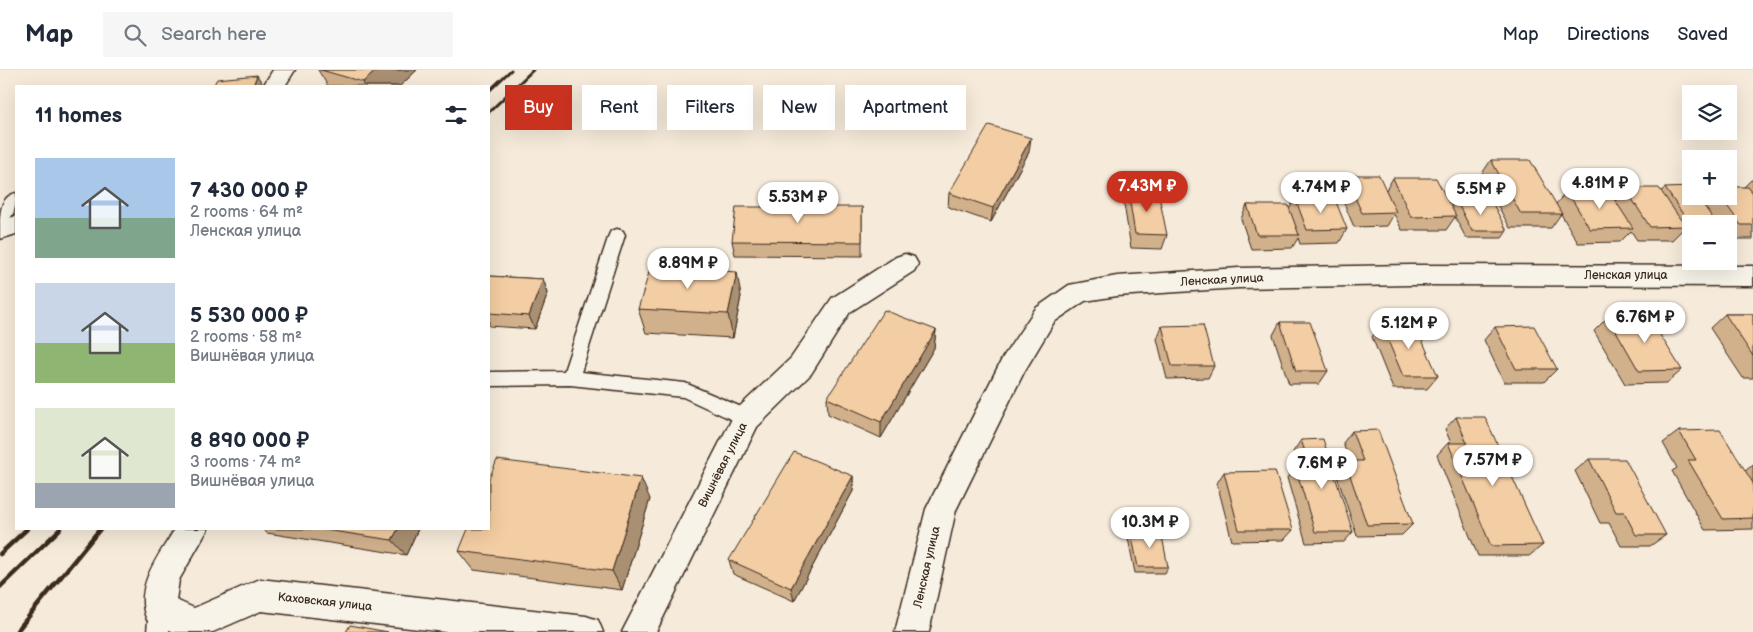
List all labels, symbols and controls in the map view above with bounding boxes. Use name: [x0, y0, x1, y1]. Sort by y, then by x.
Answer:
search box: [103, 12, 453, 57]
text: Map: [25, 20, 73, 49]
icon: search: [121, 21, 149, 49]
text: Search here: [161, 23, 267, 46]
text: Map: [1503, 24, 1539, 45]
text: Directions: [1567, 24, 1649, 45]
text: Saved: [1677, 24, 1728, 45]
chip: Buy: [505, 85, 572, 130]
chip: Rent: [582, 85, 657, 130]
chip: Filters: [667, 85, 753, 130]
chip: New: [763, 85, 835, 130]
chip: Apartment: [845, 85, 966, 130]
map controls: [1682, 85, 1737, 270]
button: layers: [1682, 85, 1737, 140]
icon: filters: [442, 101, 470, 129]
text: 11 homes: [35, 103, 122, 128]
button: +: [1682, 150, 1737, 205]
pin: 4.81M ₽: [1554, 168, 1646, 210]
pin: 7.43M ₽: [1101, 170, 1193, 213]
pin: 4.74M ₽: [1275, 172, 1367, 214]
pin: 5.5M ₽: [1440, 174, 1522, 216]
text: 4.81M ₽: [1572, 174, 1628, 193]
text: 7.43M ₽: [1118, 177, 1176, 196]
icon: home: [75, 178, 135, 238]
text: 7 430 000 ₽: [190, 178, 308, 203]
text: 4.74M ₽: [1292, 178, 1350, 197]
text: 5.5M ₽: [1456, 180, 1506, 199]
pin: 5.53M ₽: [752, 182, 844, 224]
text: 5.53M ₽: [769, 188, 827, 207]
text: 2 rooms · 64 m²: [190, 203, 303, 222]
button: −: [1682, 215, 1737, 270]
text: Ленская улица: [190, 222, 301, 241]
pin: 8.89M ₽: [642, 248, 734, 290]
text: 8.89M ₽: [658, 254, 718, 273]
street label: Ленская улица: [1583, 268, 1668, 283]
street label: Ленская улица: [1179, 270, 1264, 290]
pin: 6.76M ₽: [1599, 302, 1691, 344]
icon: home: [75, 303, 135, 363]
text: 5 530 000 ₽: [190, 303, 308, 328]
pin: 5.12M ₽: [1363, 308, 1455, 350]
text: 6.76M ₽: [1615, 308, 1675, 327]
text: 5.12M ₽: [1381, 314, 1437, 333]
text: 2 rooms · 58 m²: [190, 328, 302, 347]
text: Вишнёвая улица: [190, 347, 315, 366]
street label: Вишнёвая улица: [695, 420, 751, 510]
icon: home: [75, 428, 135, 488]
text: 8 890 000 ₽: [190, 428, 309, 453]
pin: 7.57M ₽: [1447, 444, 1539, 487]
pin: 7.6M ₽: [1281, 448, 1363, 490]
text: 7.57M ₽: [1464, 451, 1522, 470]
text: 3 rooms · 74 m²: [190, 453, 301, 472]
text: 7.6M ₽: [1297, 454, 1347, 473]
text: Вишнёвая улица: [190, 472, 315, 491]
pin: 10.3M ₽: [1104, 506, 1196, 549]
text: 10.3M ₽: [1122, 513, 1179, 532]
street label: Ленская улица: [910, 525, 944, 610]
street label: Каховская улица: [277, 590, 373, 614]

